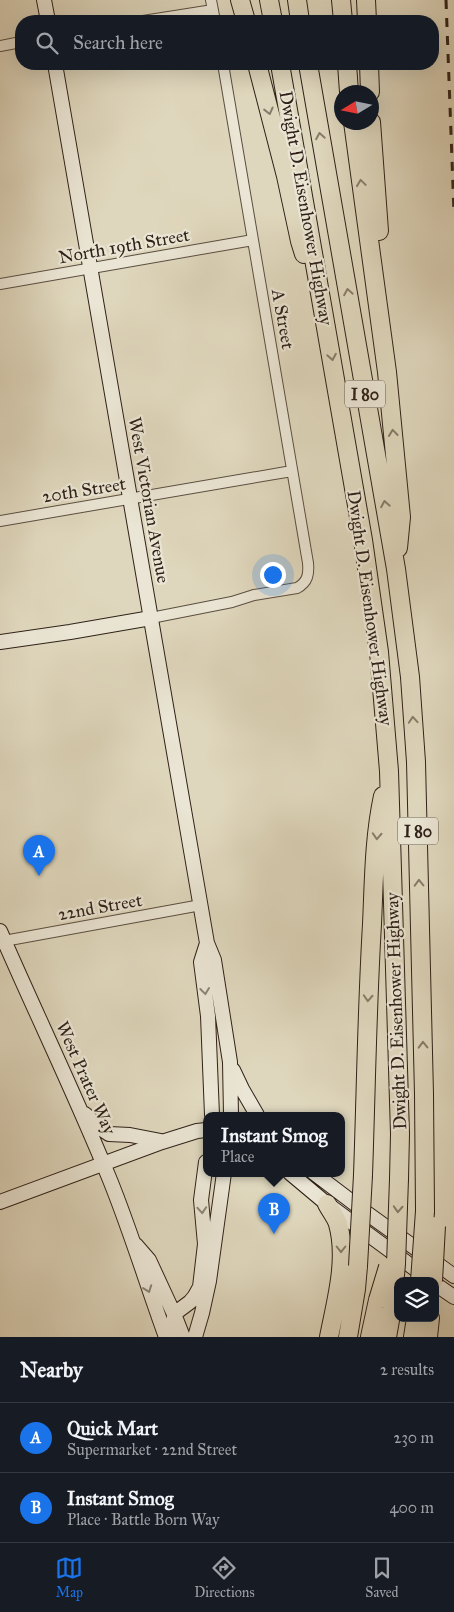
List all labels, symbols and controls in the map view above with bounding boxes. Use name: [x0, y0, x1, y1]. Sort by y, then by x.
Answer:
search box: [15, 15, 439, 70]
icon: search: [33, 29, 61, 57]
text: Search here: [73, 31, 163, 54]
north arrow: [334, 85, 379, 130]
street label: Dwight D. Eisenhower Highway: [274, 89, 338, 328]
one-way arrow: [263, 106, 274, 115]
one-way arrow: [316, 132, 326, 140]
one-way arrow: [357, 179, 367, 188]
street label: North 19th Street: [57, 224, 192, 268]
street label: A Street: [267, 286, 299, 351]
one-way arrow: [343, 287, 353, 296]
one-way arrow: [326, 353, 336, 361]
road number: I 80: [345, 380, 385, 408]
street label: West Victorian Avenue: [124, 415, 174, 585]
one-way arrow: [388, 429, 399, 437]
street label: 20th Street: [41, 472, 128, 507]
street label: Dwight D. Eisenhower Highway: [342, 489, 398, 728]
one-way arrow: [380, 499, 390, 508]
your location: [260, 562, 286, 588]
one-way arrow: [408, 716, 419, 724]
road number: I 80: [398, 818, 438, 844]
one-way arrow: [371, 832, 382, 840]
pin: A: [23, 835, 55, 876]
one-way arrow: [414, 878, 424, 886]
street label: 22nd Street: [56, 889, 144, 925]
street label: Dwight D. Eisenhower Highway: [381, 891, 412, 1130]
one-way arrow: [199, 987, 210, 995]
one-way arrow: [362, 994, 373, 1002]
street label: West Prater Way: [51, 1018, 121, 1139]
one-way arrow: [418, 1041, 428, 1048]
popup: [203, 1112, 345, 1177]
text: Instant Smog: [221, 1124, 327, 1147]
text: Place: [221, 1147, 254, 1166]
pin: B: [258, 1193, 290, 1234]
one-way arrow: [393, 1206, 403, 1213]
one-way arrow: [196, 1207, 207, 1215]
one-way arrow: [336, 1246, 346, 1254]
map controls: [394, 1277, 439, 1322]
button: layers: [394, 1277, 439, 1322]
one-way arrow: [143, 1284, 153, 1293]
text: Nearby: [20, 1357, 83, 1383]
text: 2 results: [380, 1360, 434, 1379]
text: Quick Mart: [67, 1417, 158, 1440]
text: A: [31, 1428, 41, 1447]
text: 230 m: [394, 1428, 434, 1447]
text: Supermarket · 22nd Street: [67, 1440, 237, 1459]
text: Instant Smog: [67, 1487, 174, 1510]
text: B: [31, 1498, 41, 1517]
text: 400 m: [390, 1498, 434, 1517]
text: Place · Battle Born Way: [67, 1510, 219, 1529]
tab: Map: [55, 1554, 83, 1601]
tab: Directions: [194, 1554, 255, 1601]
tab: Saved: [365, 1554, 399, 1601]

